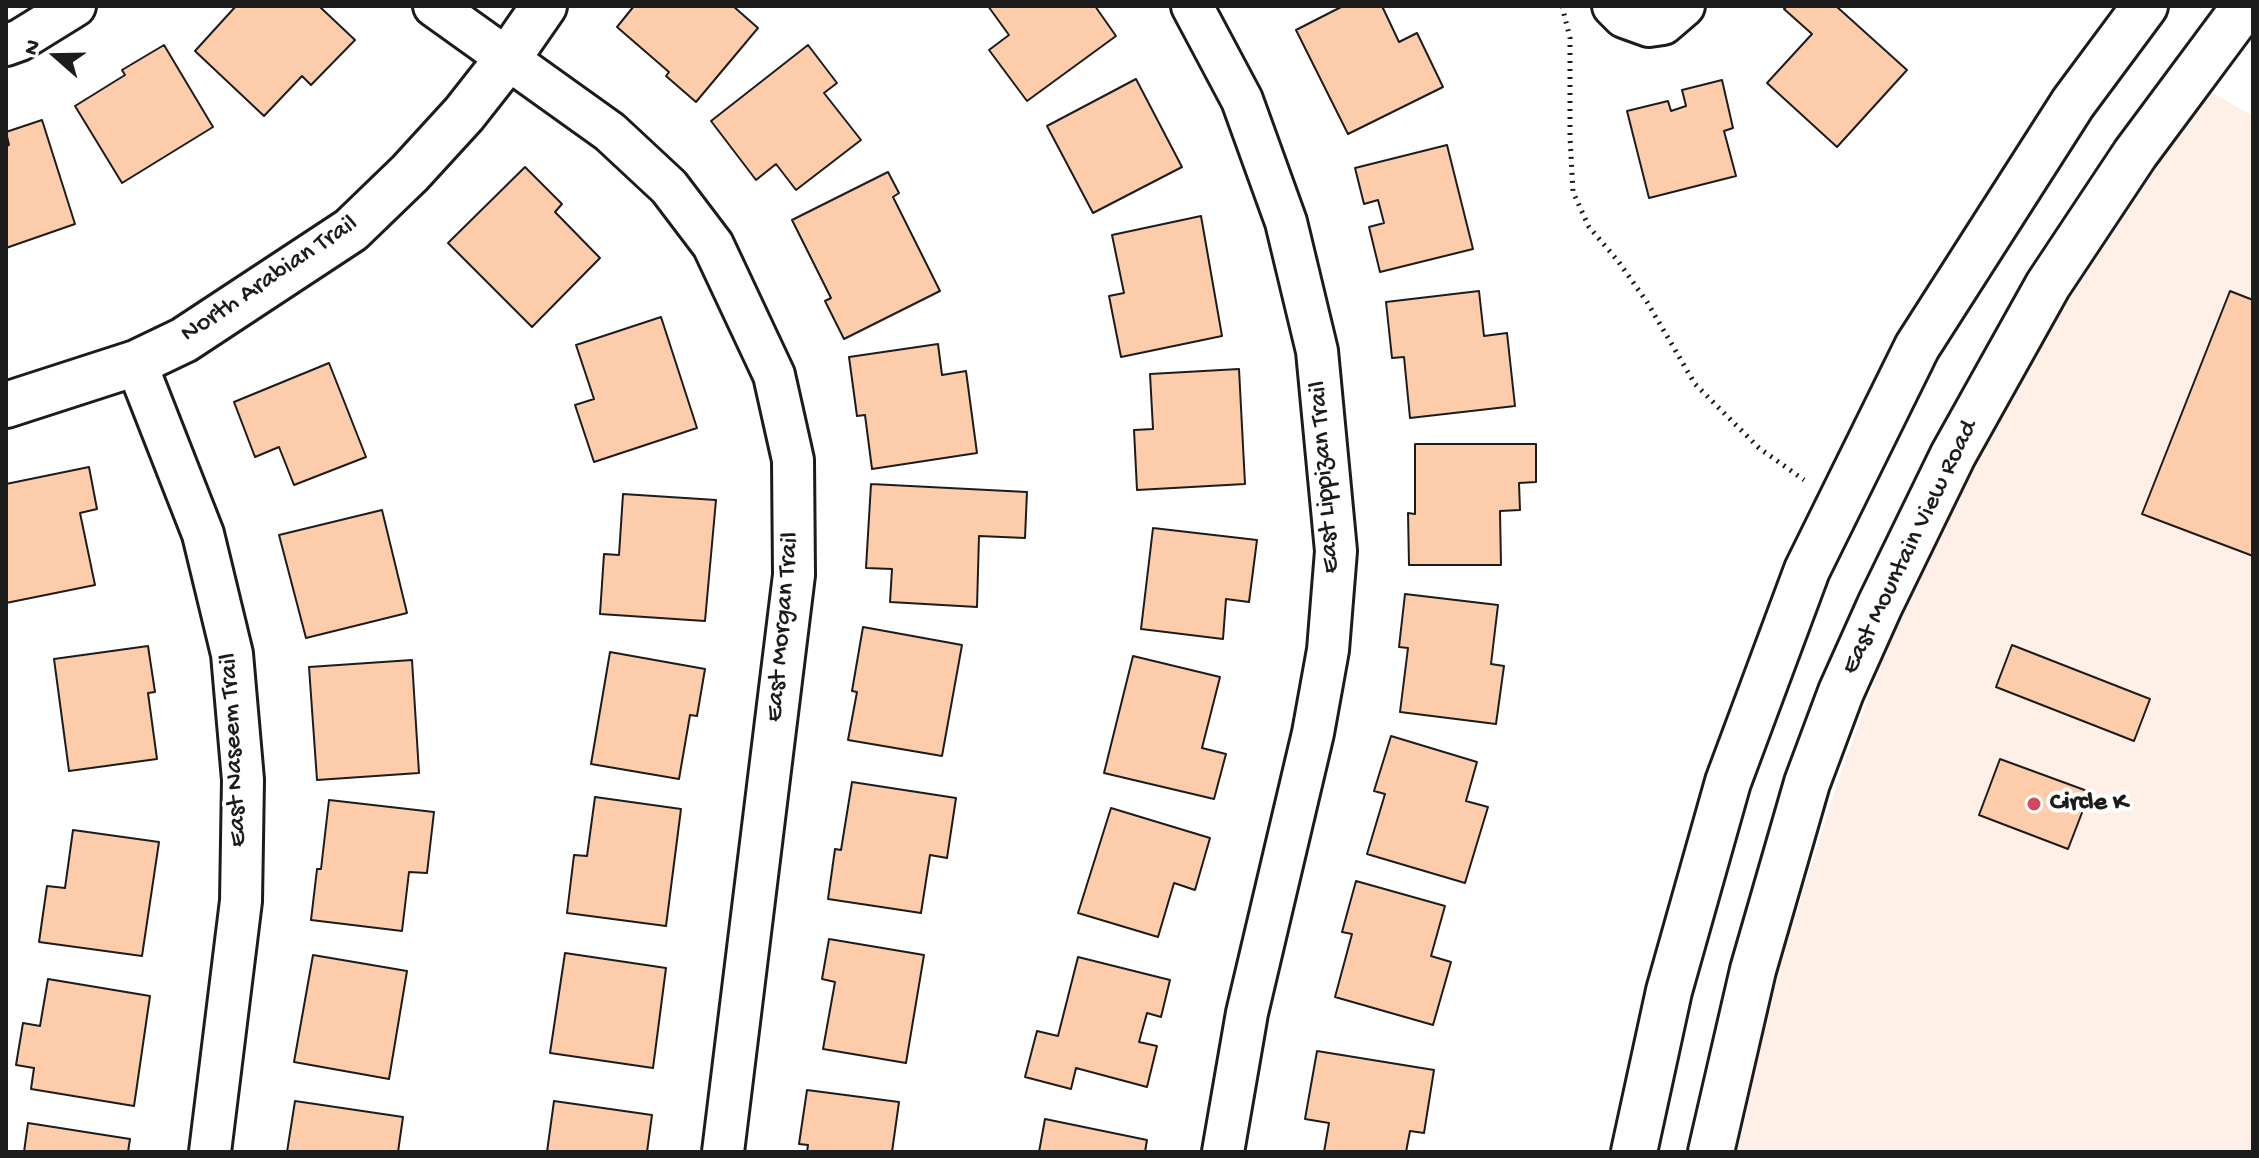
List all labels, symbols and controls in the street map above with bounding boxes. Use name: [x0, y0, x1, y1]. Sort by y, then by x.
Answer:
north arrow: [16, 16, 96, 96]
text: N: [19, 37, 48, 59]
street label: North Arabian Trail: [176, 209, 364, 351]
street label: East Lippizan Trail: [1304, 380, 1348, 574]
street label: East Mountain View Road: [1836, 416, 1986, 680]
street label: East Morgan Trail: [760, 531, 808, 723]
street label: East Naseem Trail: [214, 652, 256, 848]
place label: Circle K: [2050, 788, 2127, 820]
marker: Circle K: [2025, 795, 2043, 813]

